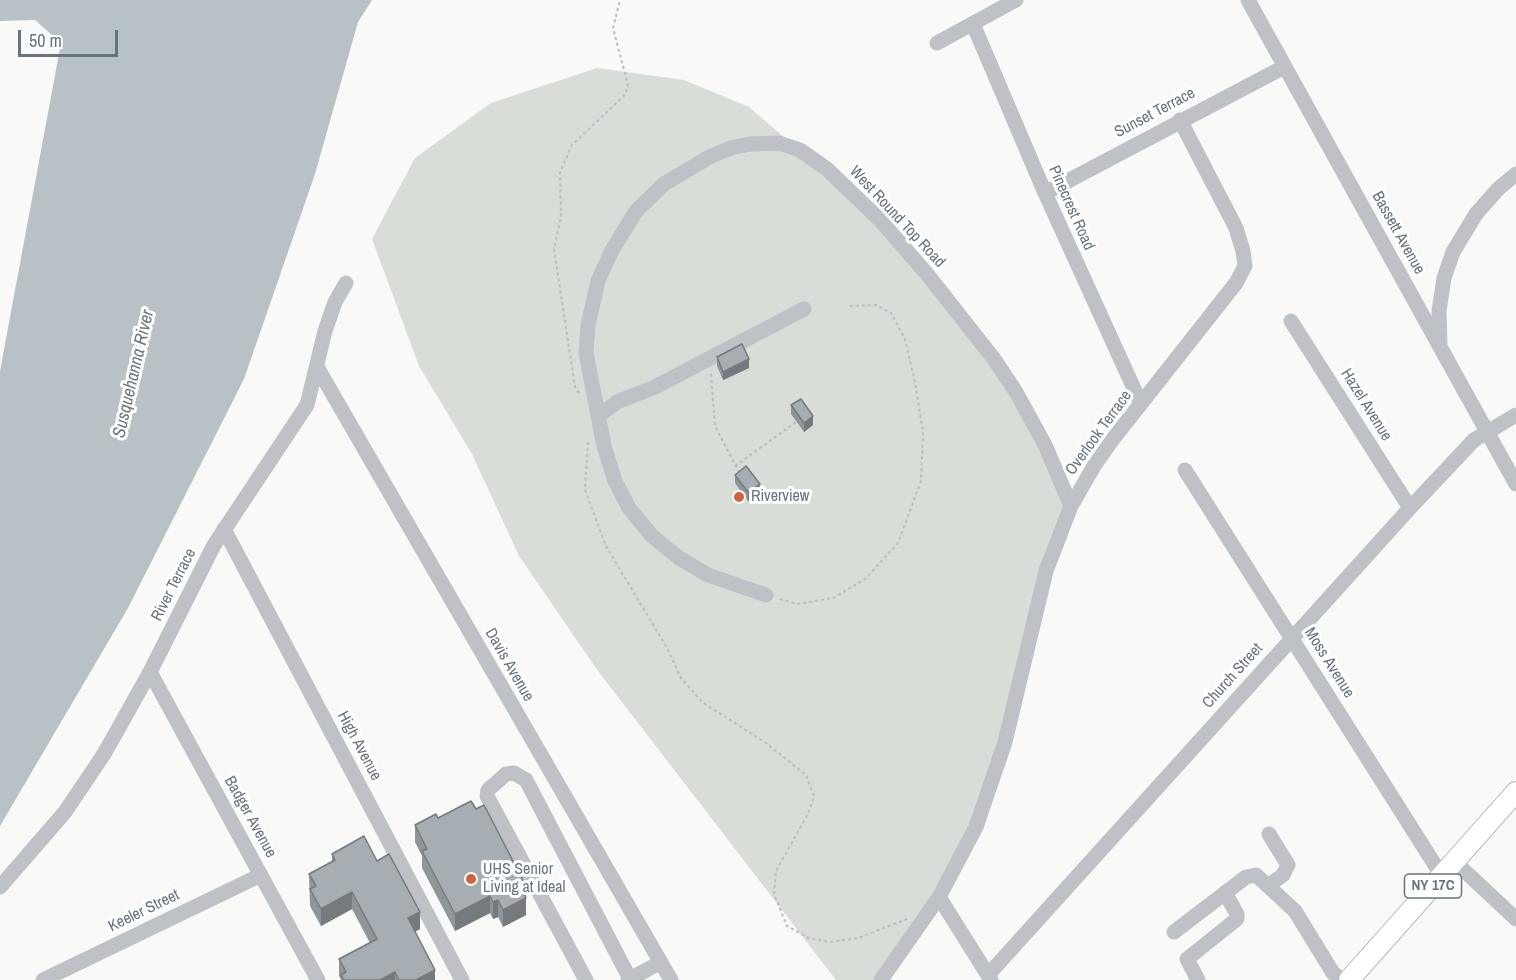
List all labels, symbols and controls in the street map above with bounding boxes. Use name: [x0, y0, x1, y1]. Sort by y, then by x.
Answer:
scale bar: [21, 18, 122, 56]
text: 50 m: [29, 28, 62, 53]
street label: Sunset Terrace: [1112, 84, 1198, 142]
street label: West Round Top Road: [845, 162, 949, 272]
street label: Pinecrest Road: [1044, 163, 1098, 253]
street label: Bassett Avenue: [1367, 188, 1429, 278]
water label: Susquehanna River: [109, 308, 159, 440]
street label: Hazel Avenue: [1336, 365, 1396, 445]
street label: Overlook Terrace: [1062, 387, 1136, 479]
place label: Riverview: [751, 487, 809, 507]
marker: Riverview: [732, 490, 746, 504]
street label: River Terrace: [148, 546, 200, 624]
street label: Moss Avenue: [1300, 624, 1358, 702]
street label: Davis Avenue: [480, 625, 538, 705]
street label: Church Street: [1199, 639, 1267, 713]
street label: High Avenue: [333, 708, 385, 784]
street label: Badger Avenue: [220, 773, 280, 861]
place label: UHS Senior Living at Ideal: [483, 860, 565, 898]
marker: UHS Senior Living at Ideal: [464, 872, 478, 886]
road number: NY 17C: [1404, 874, 1462, 898]
street label: Keeler Street: [105, 886, 183, 936]

